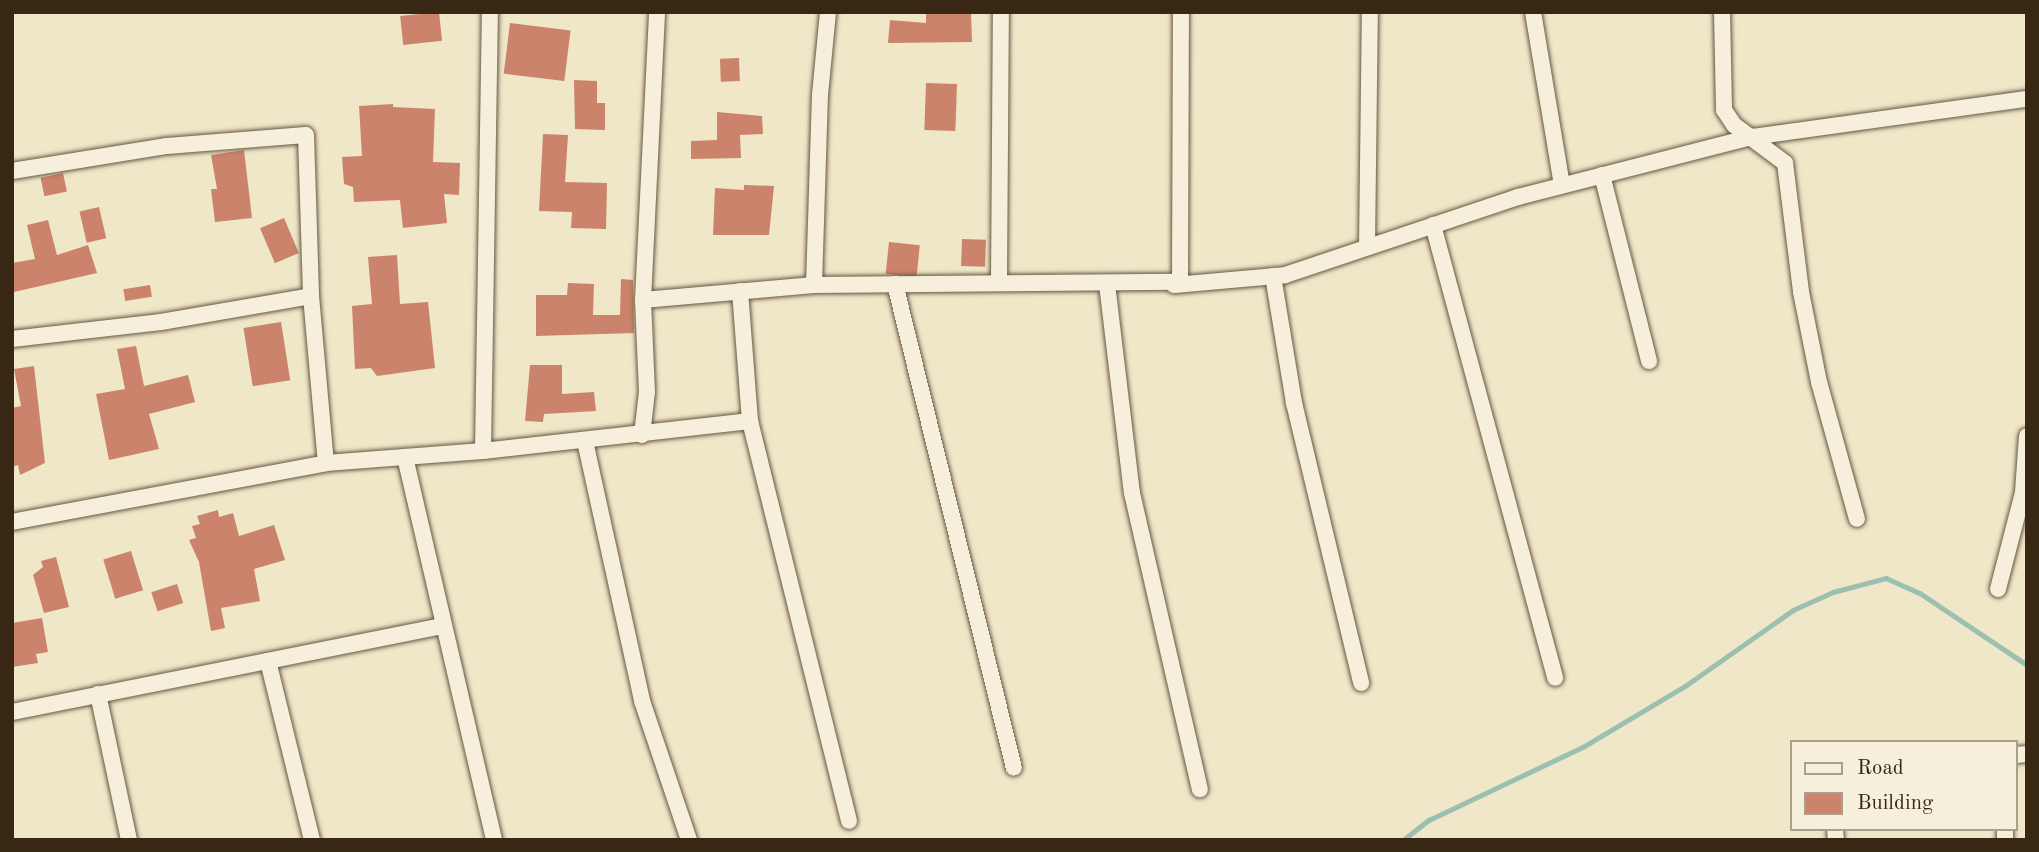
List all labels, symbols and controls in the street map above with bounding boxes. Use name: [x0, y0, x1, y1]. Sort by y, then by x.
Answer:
legend: [1790, 740, 2018, 831]
text: Road: [1857, 758, 1904, 779]
text: Building: [1857, 793, 1933, 814]

